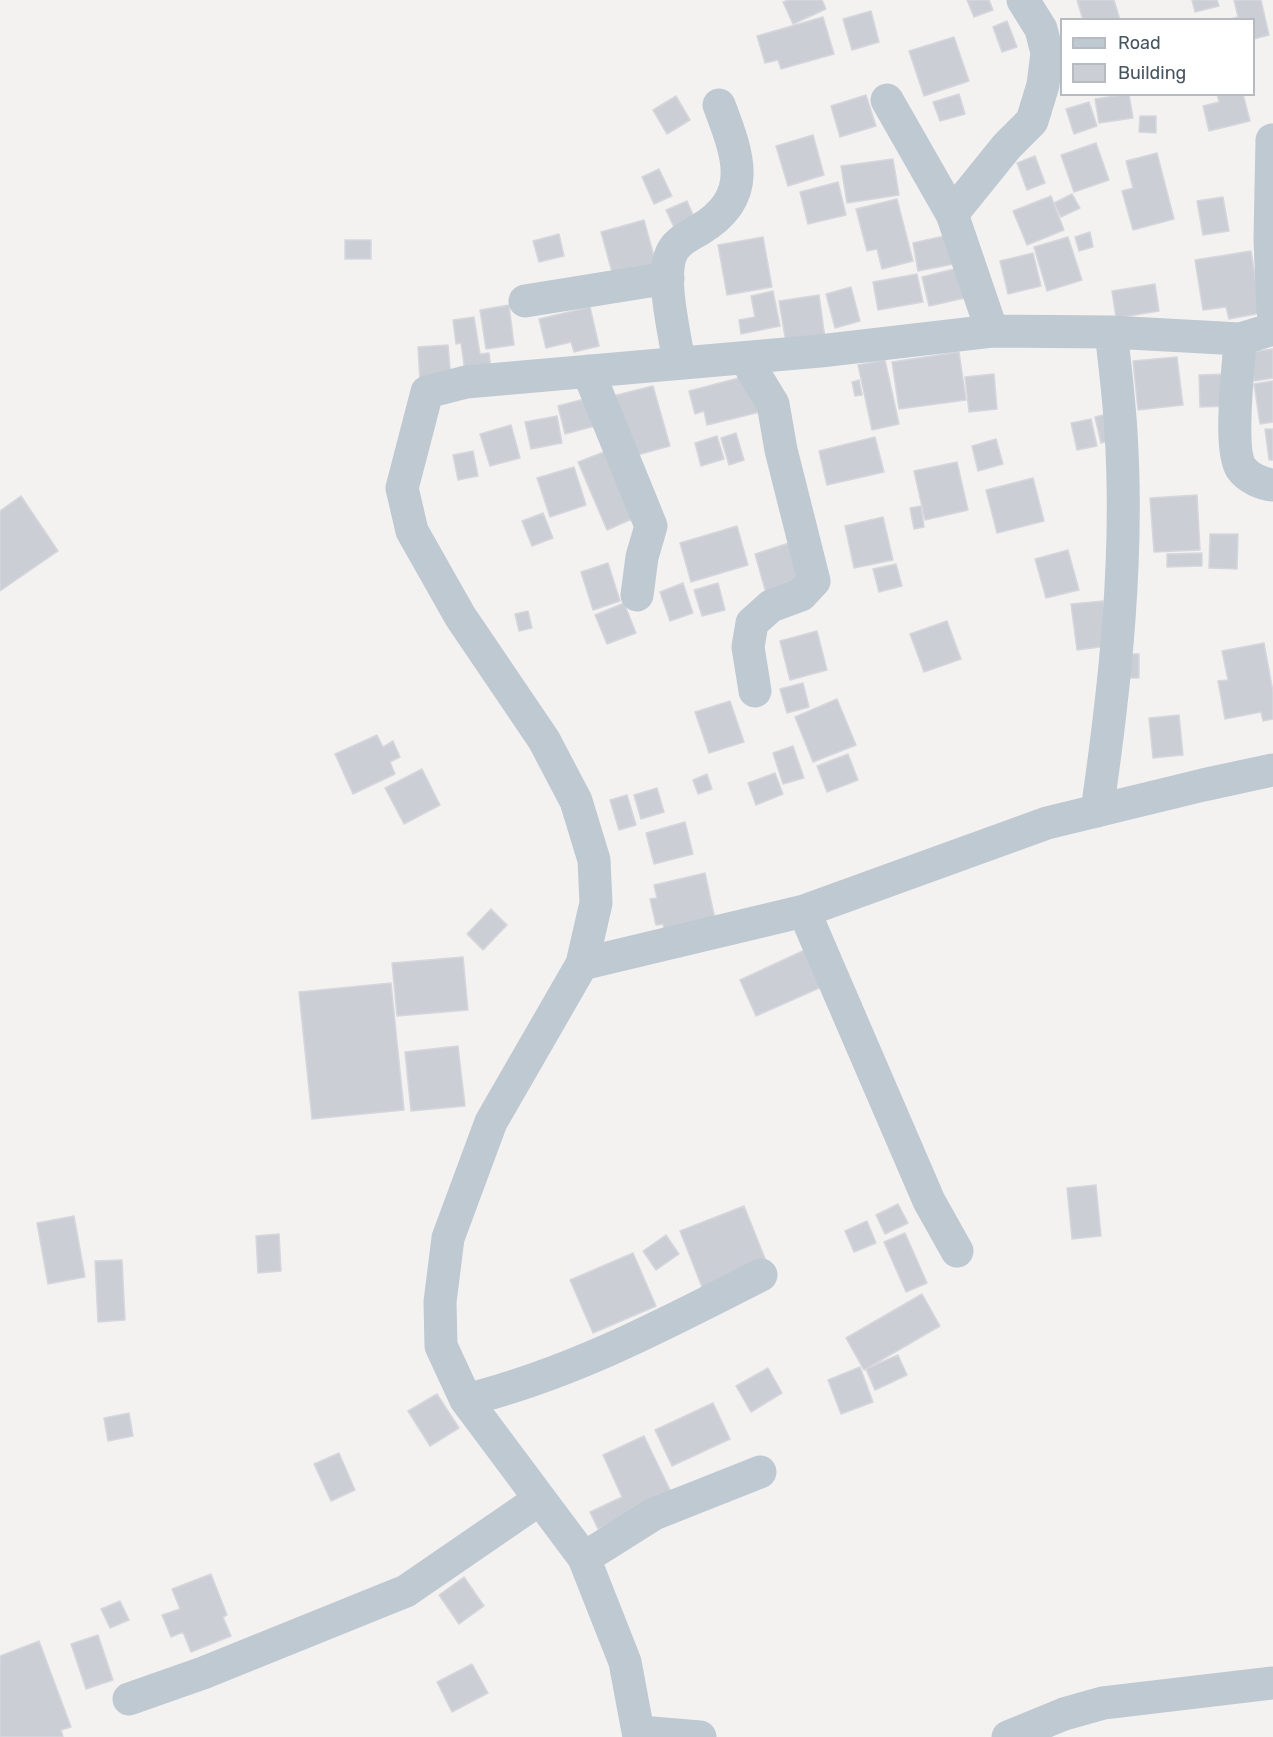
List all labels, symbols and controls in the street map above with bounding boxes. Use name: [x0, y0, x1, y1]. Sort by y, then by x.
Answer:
legend: [1060, 18, 1255, 96]
text: Road: [1118, 32, 1161, 54]
text: Building: [1118, 62, 1186, 84]

